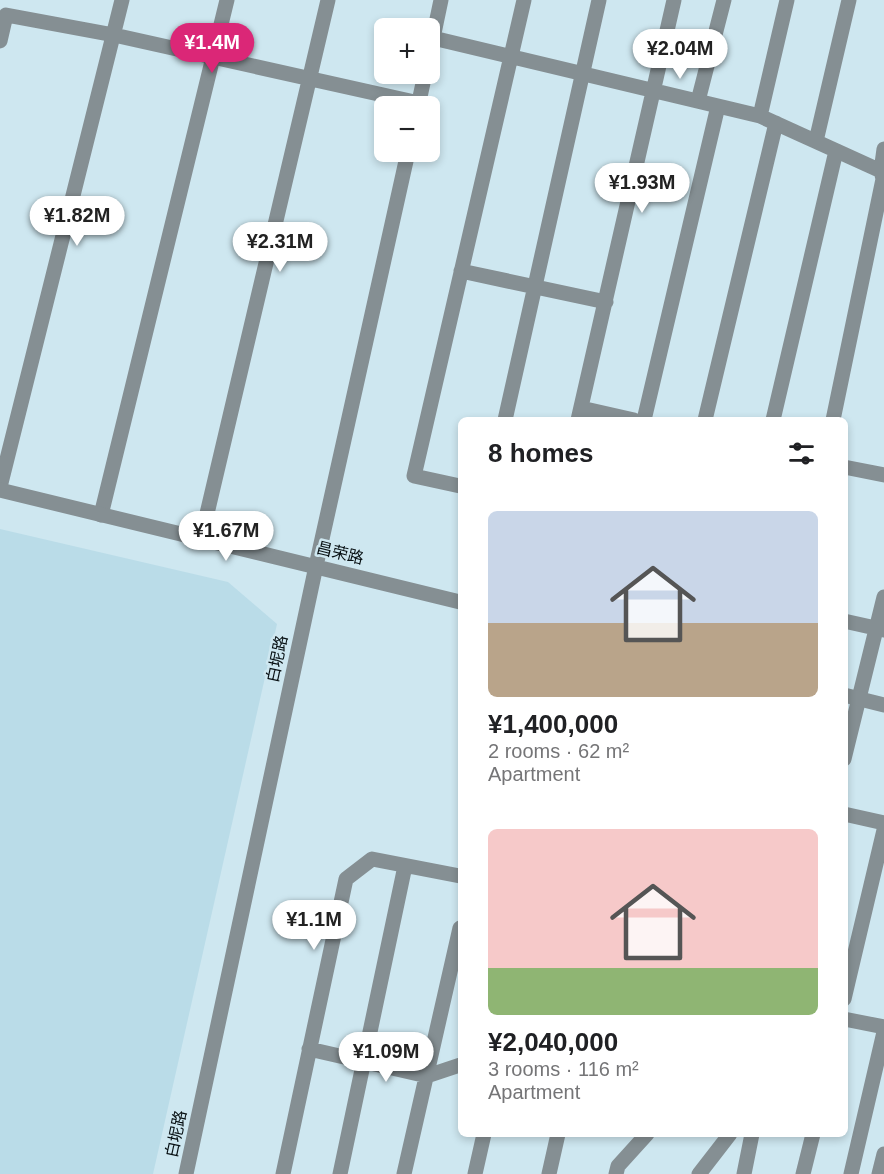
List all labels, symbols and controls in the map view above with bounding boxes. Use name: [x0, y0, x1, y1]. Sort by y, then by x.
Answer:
map controls: [374, 18, 440, 162]
button: +: [374, 18, 440, 84]
pin: ¥1.4M: [170, 23, 254, 74]
pin: ¥2.04M: [631, 29, 729, 80]
text: ¥1.4M: [184, 31, 240, 53]
text: ¥2.04M: [647, 37, 713, 59]
button: −: [374, 96, 440, 162]
pin: ¥1.93M: [593, 163, 691, 214]
text: ¥1.93M: [609, 171, 675, 193]
pin: ¥1.82M: [28, 196, 126, 247]
text: ¥1.82M: [44, 204, 110, 226]
pin: ¥2.31M: [231, 222, 329, 273]
text: ¥2.31M: [247, 230, 313, 252]
icon: filters: [785, 437, 818, 470]
text: 8 homes: [488, 438, 594, 468]
pin: ¥1.67M: [177, 511, 275, 562]
text: ¥1.67M: [193, 519, 259, 541]
street label: 昌荣路: [315, 539, 365, 567]
icon: home: [599, 550, 707, 658]
street label: 白坭路: [264, 634, 290, 684]
text: ¥1,400,000: [488, 709, 618, 739]
text: 2 rooms · 62 m²: [488, 740, 629, 762]
text: Apartment: [488, 763, 580, 785]
icon: home: [599, 868, 707, 976]
pin: ¥1.1M: [272, 900, 356, 951]
text: ¥1.1M: [286, 908, 342, 930]
text: ¥2,040,000: [488, 1027, 618, 1057]
pin: ¥1.09M: [337, 1032, 435, 1083]
text: ¥1.09M: [353, 1040, 419, 1062]
text: 3 rooms · 116 m²: [488, 1058, 639, 1080]
text: Apartment: [488, 1081, 580, 1103]
street label: 白坭路: [163, 1109, 189, 1159]

